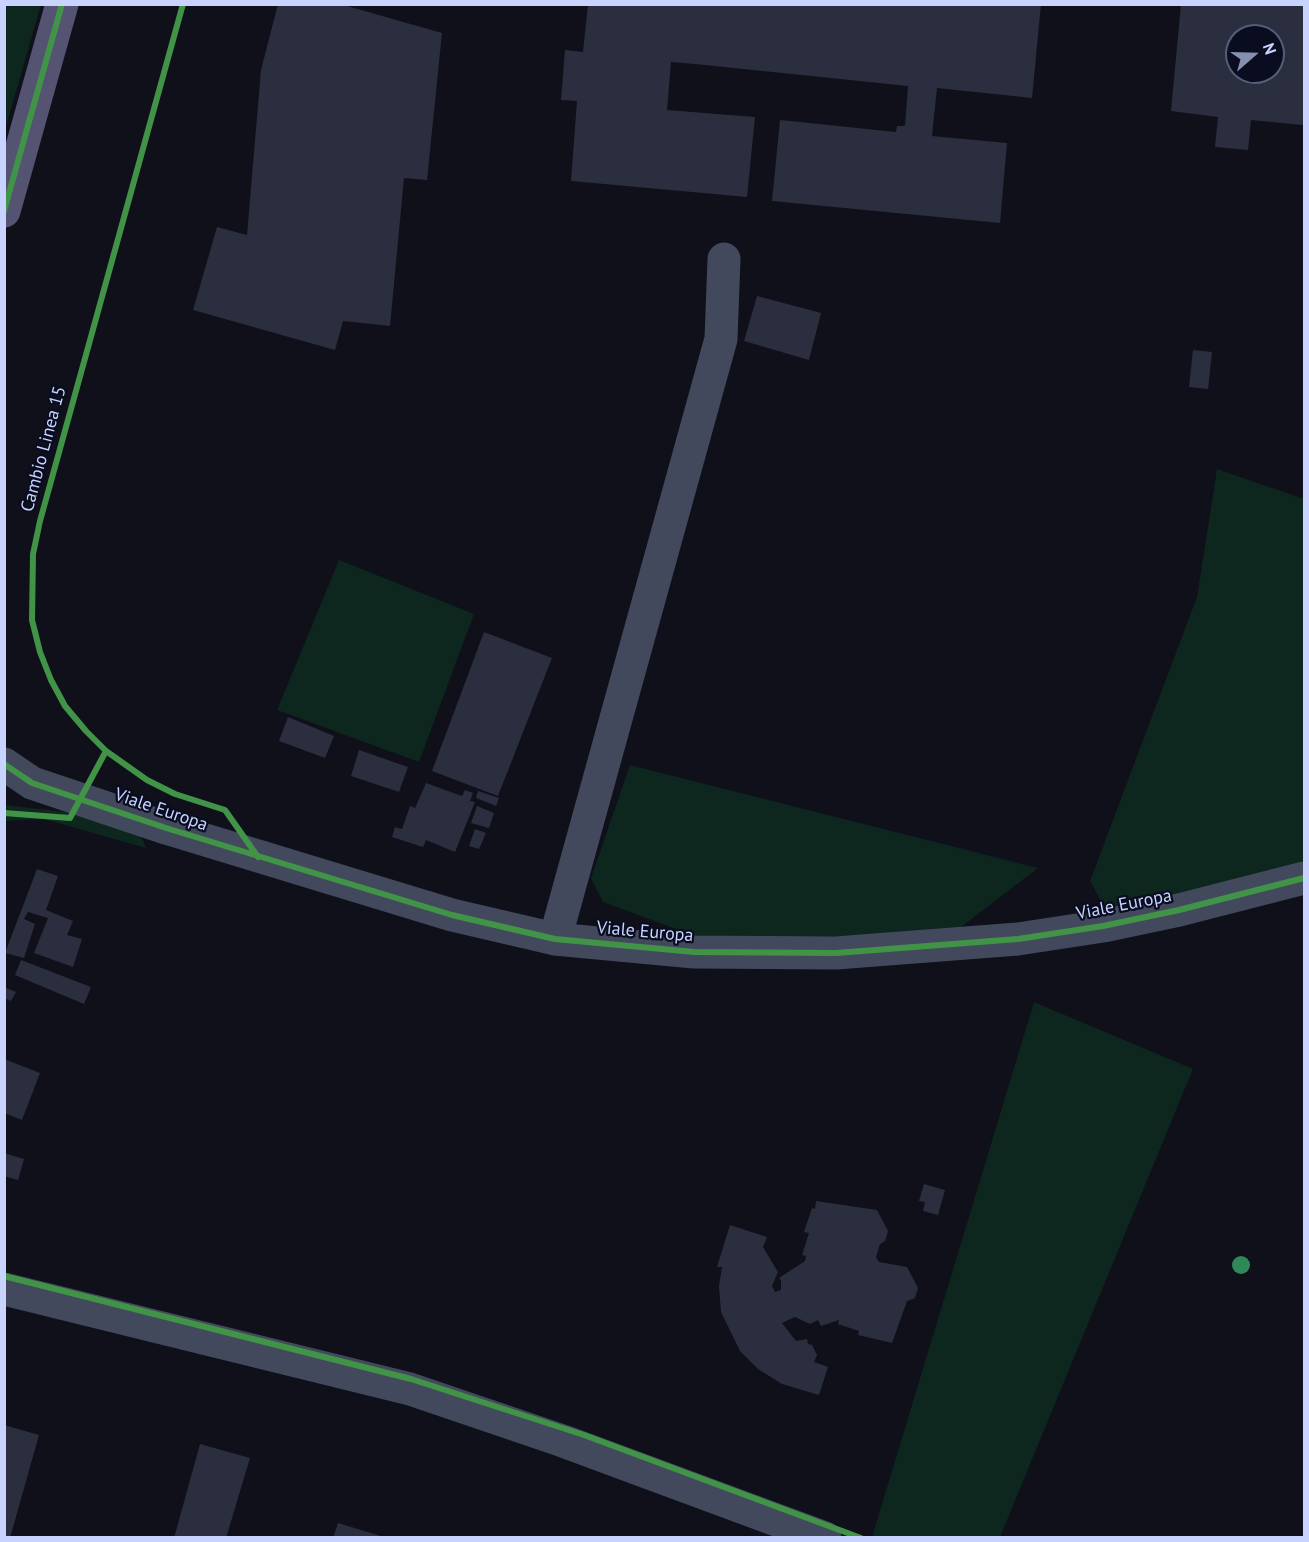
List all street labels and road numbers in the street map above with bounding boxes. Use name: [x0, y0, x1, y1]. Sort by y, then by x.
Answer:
street label: Cambio Linea 15: [17, 384, 71, 514]
street label: Viale Europa: [112, 784, 210, 836]
street label: Viale Europa: [1074, 885, 1174, 925]
street label: Viale Europa: [596, 917, 694, 947]

